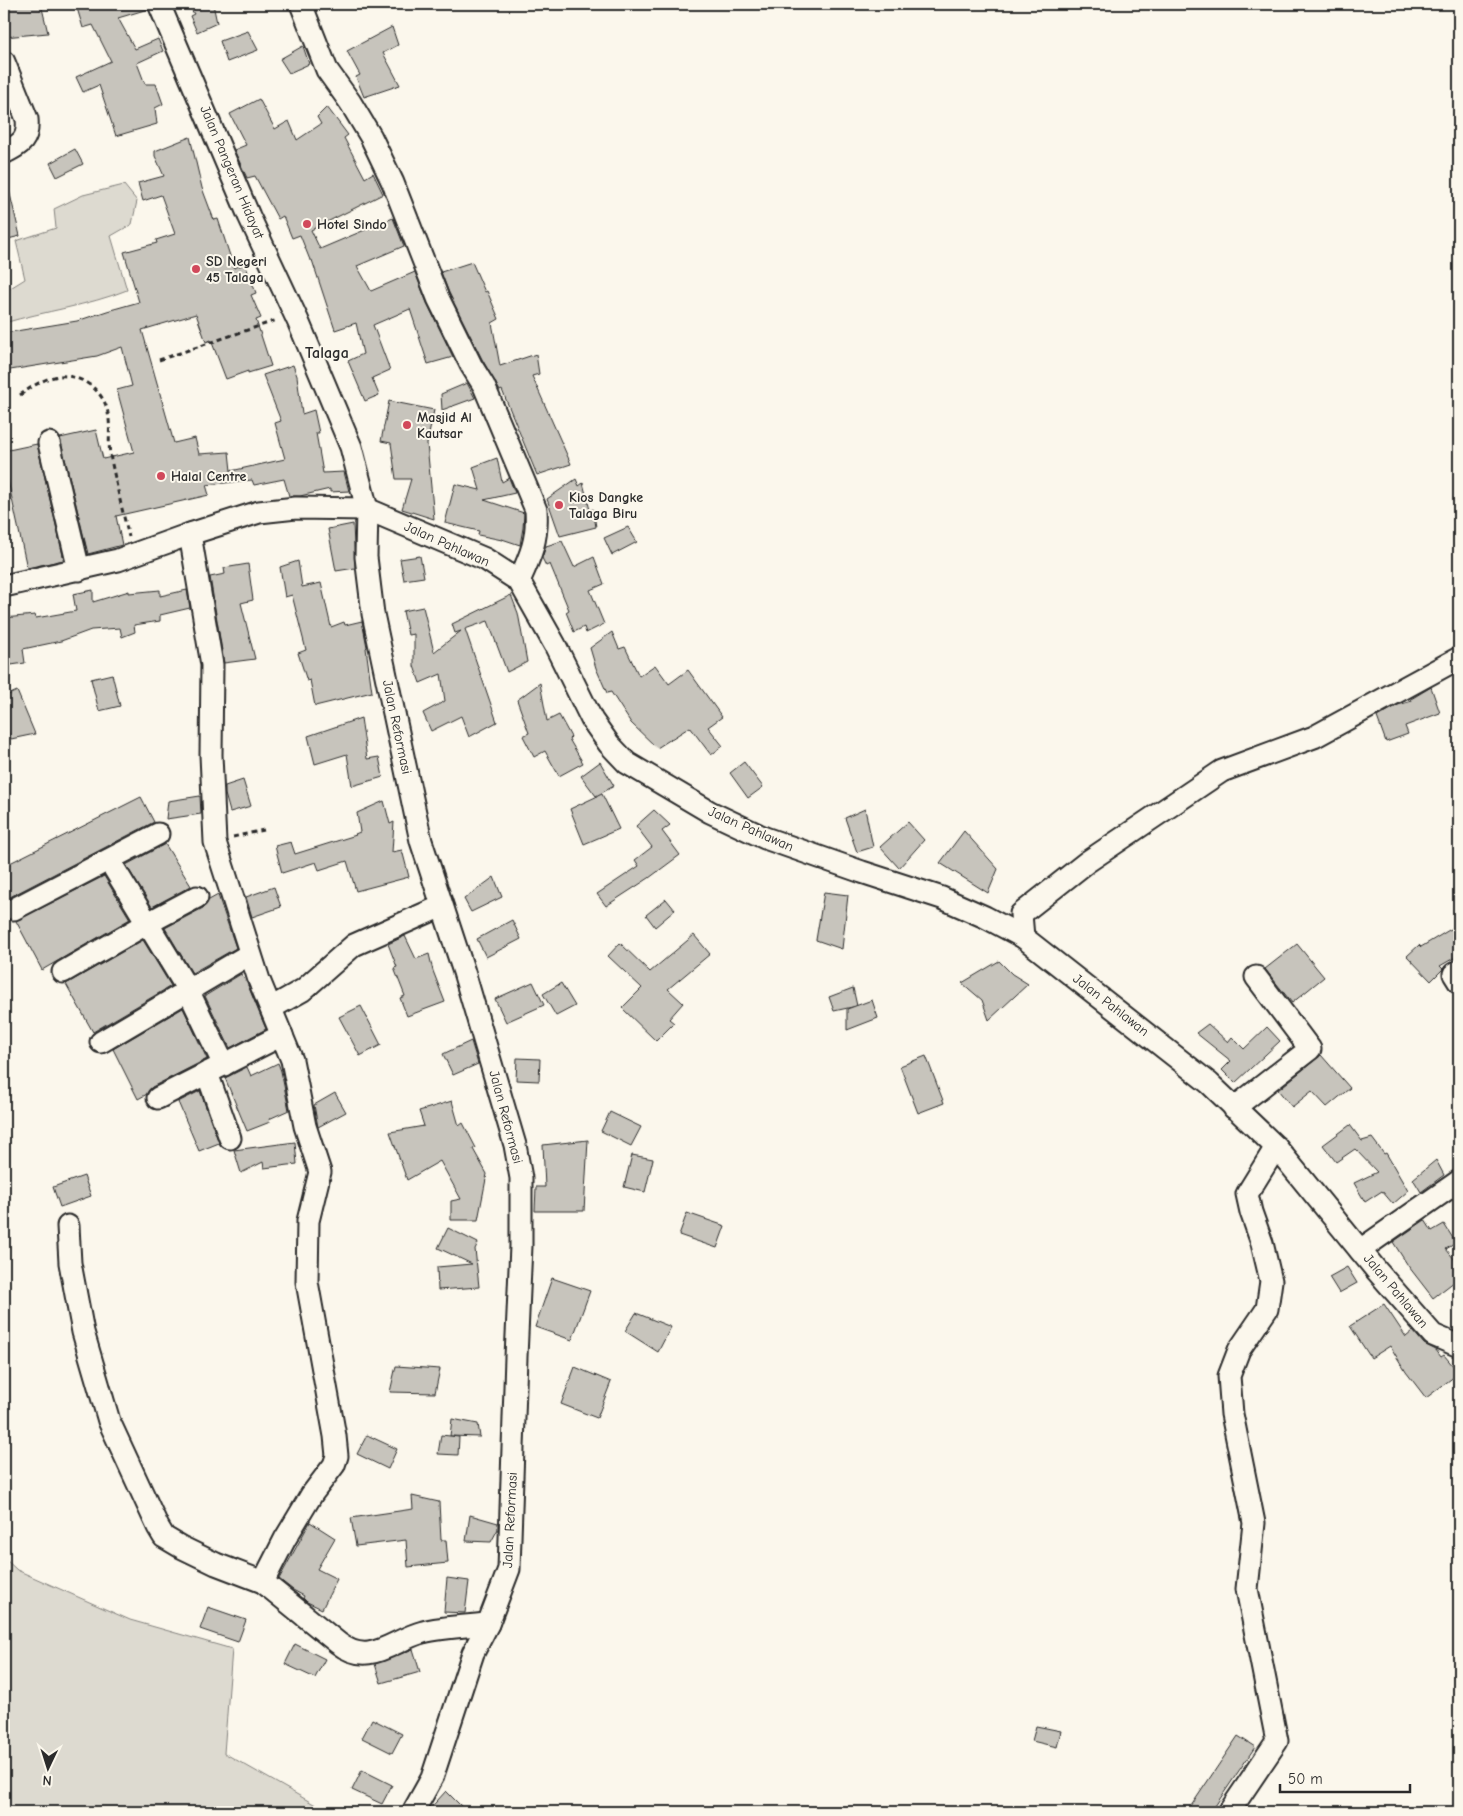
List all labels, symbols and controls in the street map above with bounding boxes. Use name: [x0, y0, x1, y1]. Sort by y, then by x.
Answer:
street label: Jalan Pangeran Hidayat: [196, 103, 268, 242]
place label: Hotel Sindo: [317, 216, 387, 233]
marker: Hotel Sindo: [301, 218, 313, 230]
place label: SD Negeri 45 Talaga: [206, 253, 267, 286]
marker: SD Negeri 45 Talaga: [190, 263, 202, 275]
district label: Talaga: [305, 344, 349, 362]
place label: Masjid Al Kautsar: [417, 409, 472, 442]
marker: Masjid Al Kautsar: [401, 419, 413, 431]
place label: Halal Centre: [171, 468, 247, 485]
marker: Halal Centre: [155, 470, 167, 482]
place label: Kios Dangke Talaga Biru: [569, 489, 643, 522]
marker: Kios Dangke Talaga Biru: [553, 499, 565, 511]
street label: Jalan Pahlawan: [402, 518, 492, 570]
street label: Jalan Reformasi: [379, 678, 415, 776]
street label: Jalan Pahlawan: [706, 803, 796, 855]
street label: Jalan Pahlawan: [1070, 970, 1152, 1040]
street label: Jalan Reformasi: [485, 1068, 527, 1166]
street label: Jalan Pahlawan: [1360, 1250, 1432, 1332]
street label: Jalan Reformasi: [499, 1472, 521, 1568]
north arrow: [22, 1744, 72, 1794]
scale bar: [1280, 1761, 1410, 1793]
text: 50 m: [1288, 1770, 1323, 1788]
text: N: [42, 1772, 52, 1789]

